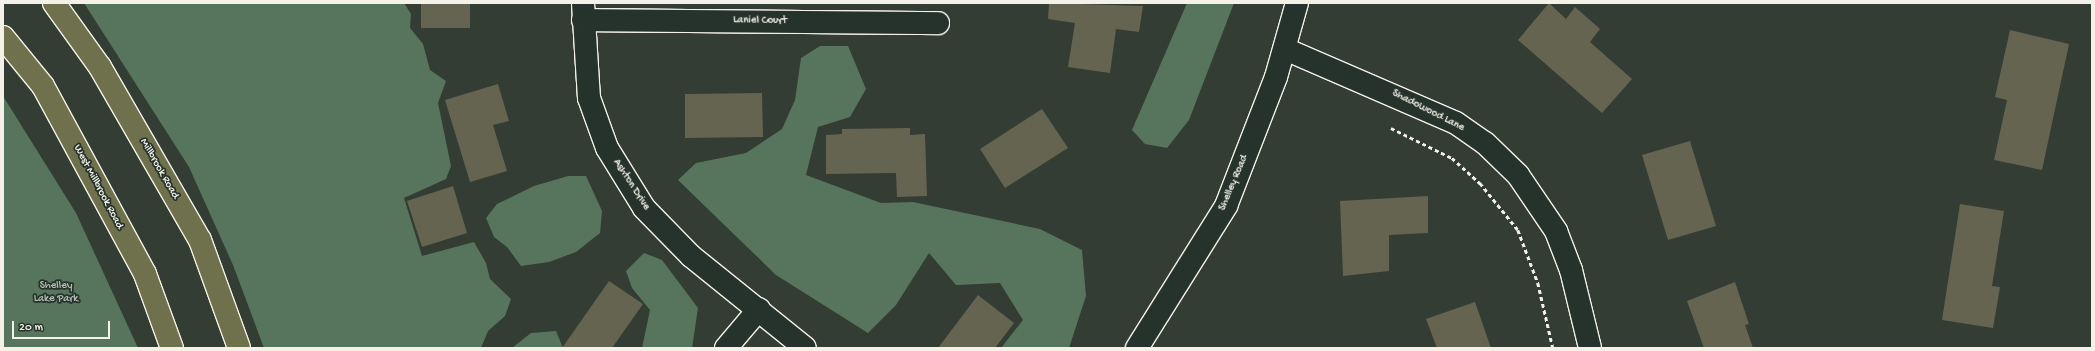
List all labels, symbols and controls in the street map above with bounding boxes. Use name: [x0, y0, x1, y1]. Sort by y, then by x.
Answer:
street label: Laniel Court: [733, 14, 787, 28]
street label: Shadowood Lane: [1390, 87, 1466, 135]
street label: Millbrook Road: [136, 136, 182, 202]
street label: West Millbrook Road: [70, 143, 126, 231]
street label: Shelley Road: [1216, 153, 1252, 213]
street label: Ashton Drive: [610, 157, 652, 213]
park label: Shelley Lake Park: [34, 280, 78, 306]
scale bar: [14, 313, 112, 339]
text: 20 m: [19, 321, 43, 335]

